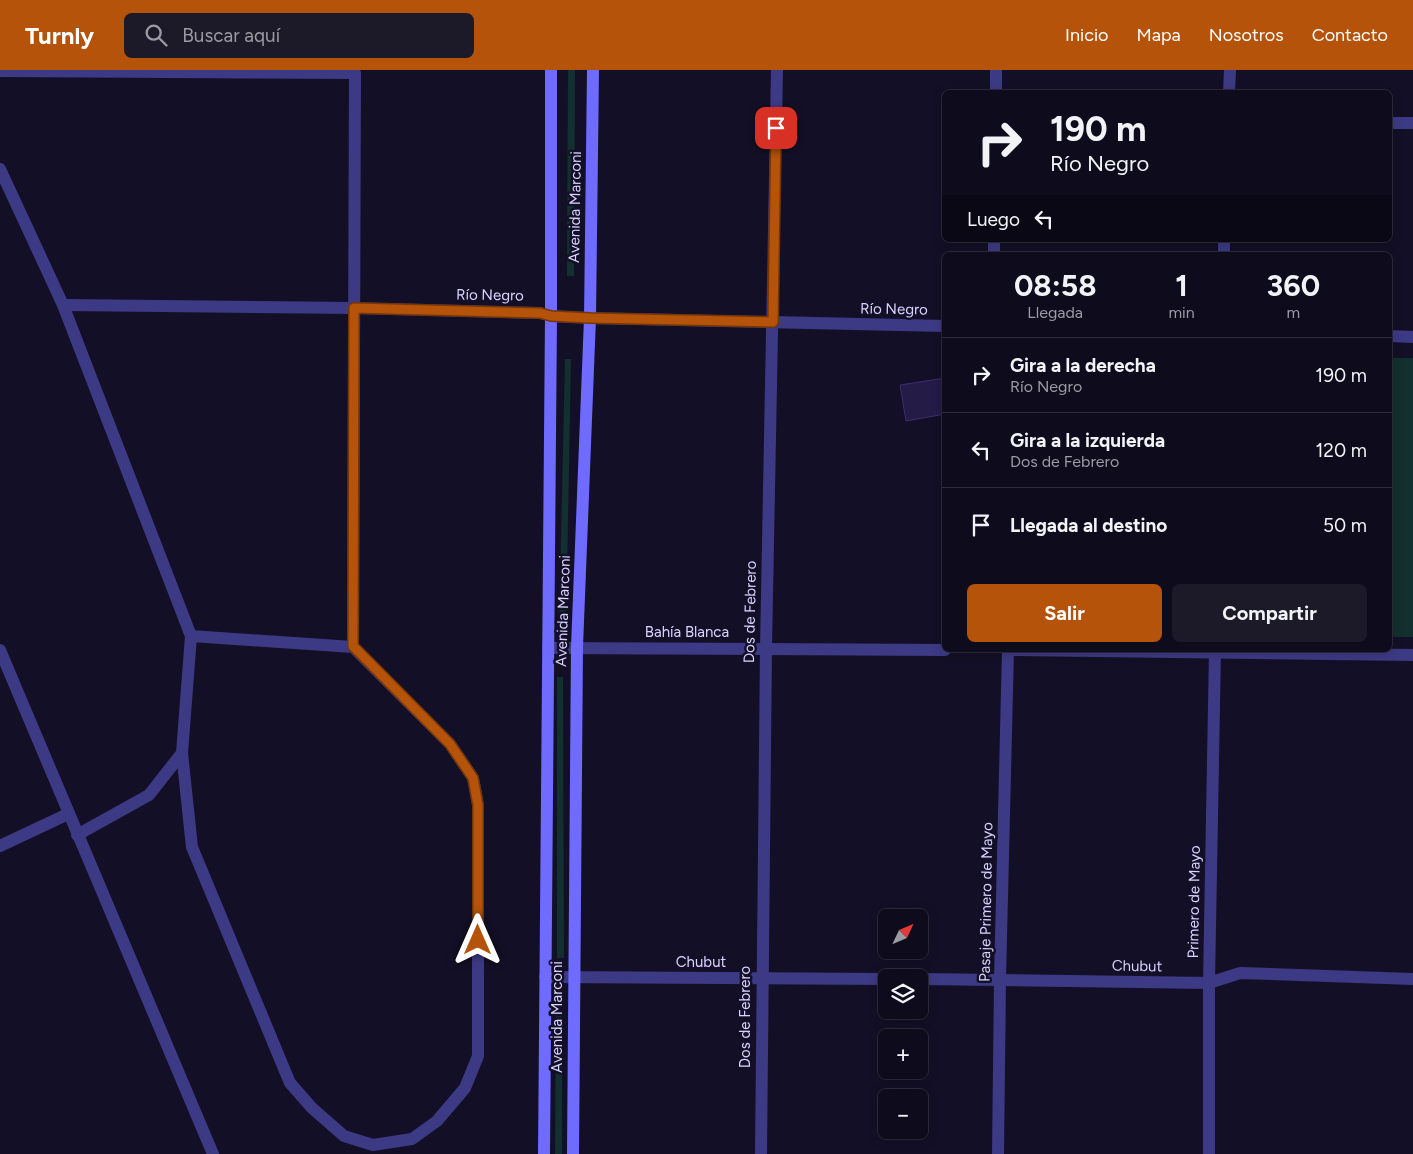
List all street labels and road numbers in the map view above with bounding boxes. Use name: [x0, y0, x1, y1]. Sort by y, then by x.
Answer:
street label: Avenida Marconi: [565, 151, 585, 263]
street label: Río Negro: [456, 285, 524, 305]
street label: Río Negro: [860, 299, 928, 319]
street label: Avenida Marconi: [552, 555, 574, 667]
street label: Dos de Febrero: [740, 560, 760, 663]
street label: Bahía Blanca: [645, 623, 729, 641]
street label: Pasaje Primero de Mayo: [976, 822, 996, 982]
street label: Primero de Mayo: [1184, 845, 1204, 959]
street label: Chubut: [676, 953, 727, 971]
street label: Chubut: [1112, 957, 1163, 975]
street label: Avenida Marconi: [548, 961, 566, 1073]
street label: Dos de Febrero: [736, 965, 754, 1068]

